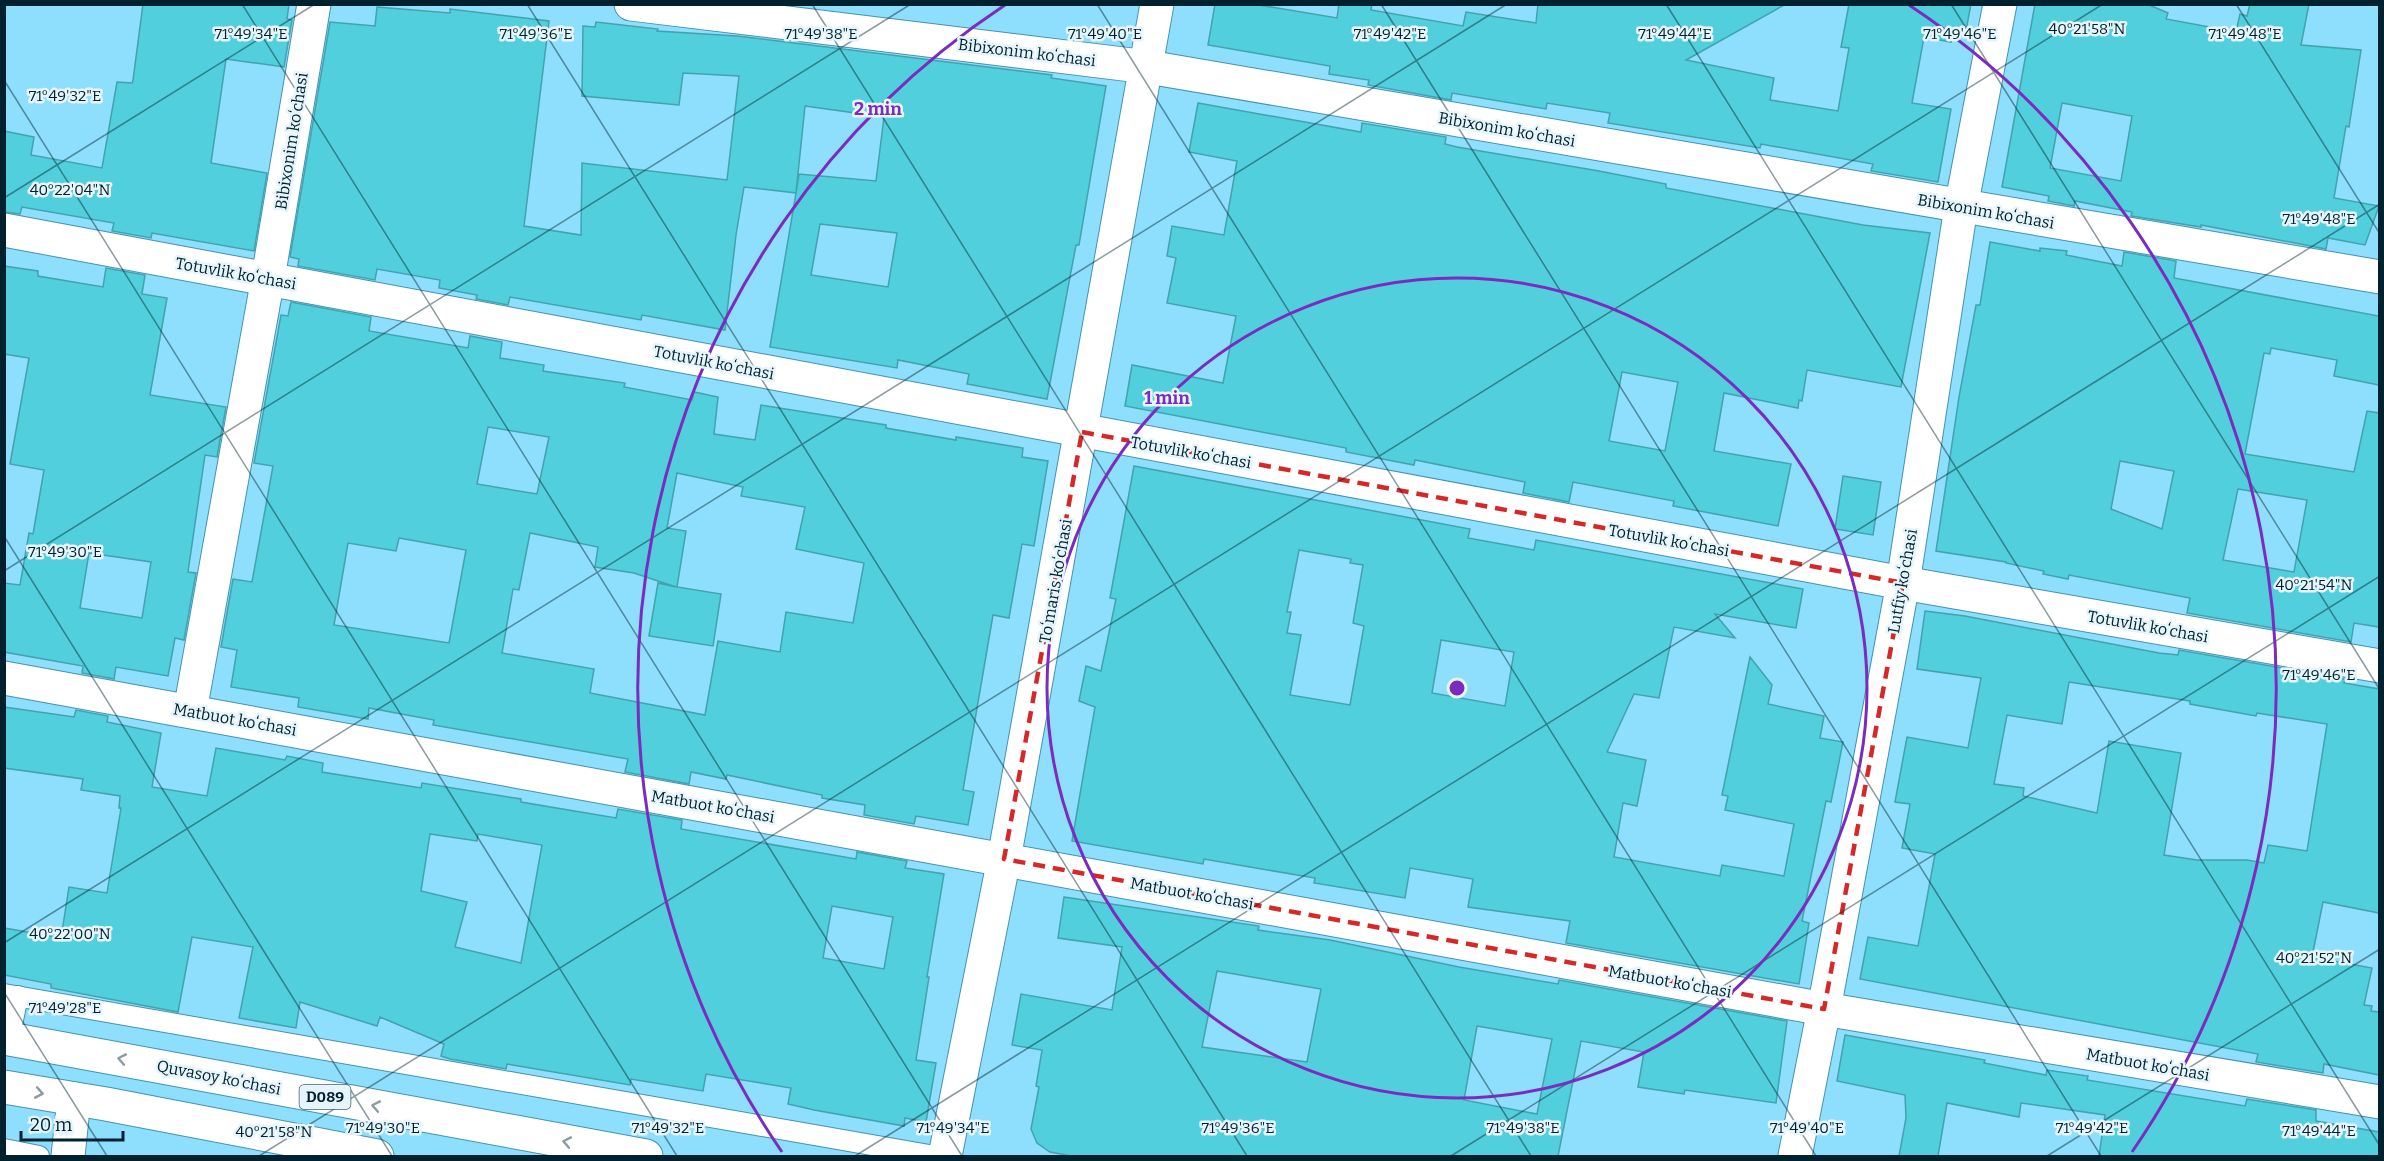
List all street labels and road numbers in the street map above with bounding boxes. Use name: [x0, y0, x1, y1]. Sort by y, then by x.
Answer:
street label: Bibixonim koʻchasi: [957, 35, 1097, 70]
street label: Bibixonim koʻchasi: [271, 71, 312, 211]
street label: Bibixonim koʻchasi: [1437, 108, 1577, 151]
street label: Bibixonim koʻchasi: [1916, 190, 2056, 233]
street label: Totuvlik koʻchasi: [174, 254, 298, 294]
street label: Totuvlik koʻchasi: [652, 341, 776, 384]
street label: Totuvlik koʻchasi: [1129, 433, 1253, 473]
street label: Toʻmaris koʻchasi: [1035, 517, 1076, 645]
street label: Totuvlik koʻchasi: [1607, 521, 1731, 561]
street label: Lutfiy koʻchasi: [1884, 527, 1921, 635]
street label: Totuvlik koʻchasi: [2086, 607, 2210, 647]
street label: Matbuot koʻchasi: [172, 699, 298, 740]
street label: Matbuot koʻchasi: [650, 786, 776, 827]
street label: Matbuot koʻchasi: [1129, 873, 1255, 914]
street label: Matbuot koʻchasi: [1607, 961, 1733, 1002]
street label: Matbuot koʻchasi: [2085, 1044, 2211, 1085]
street label: Quvasoy koʻchasi: [155, 1056, 283, 1099]
road number: D089: [300, 1085, 350, 1109]

